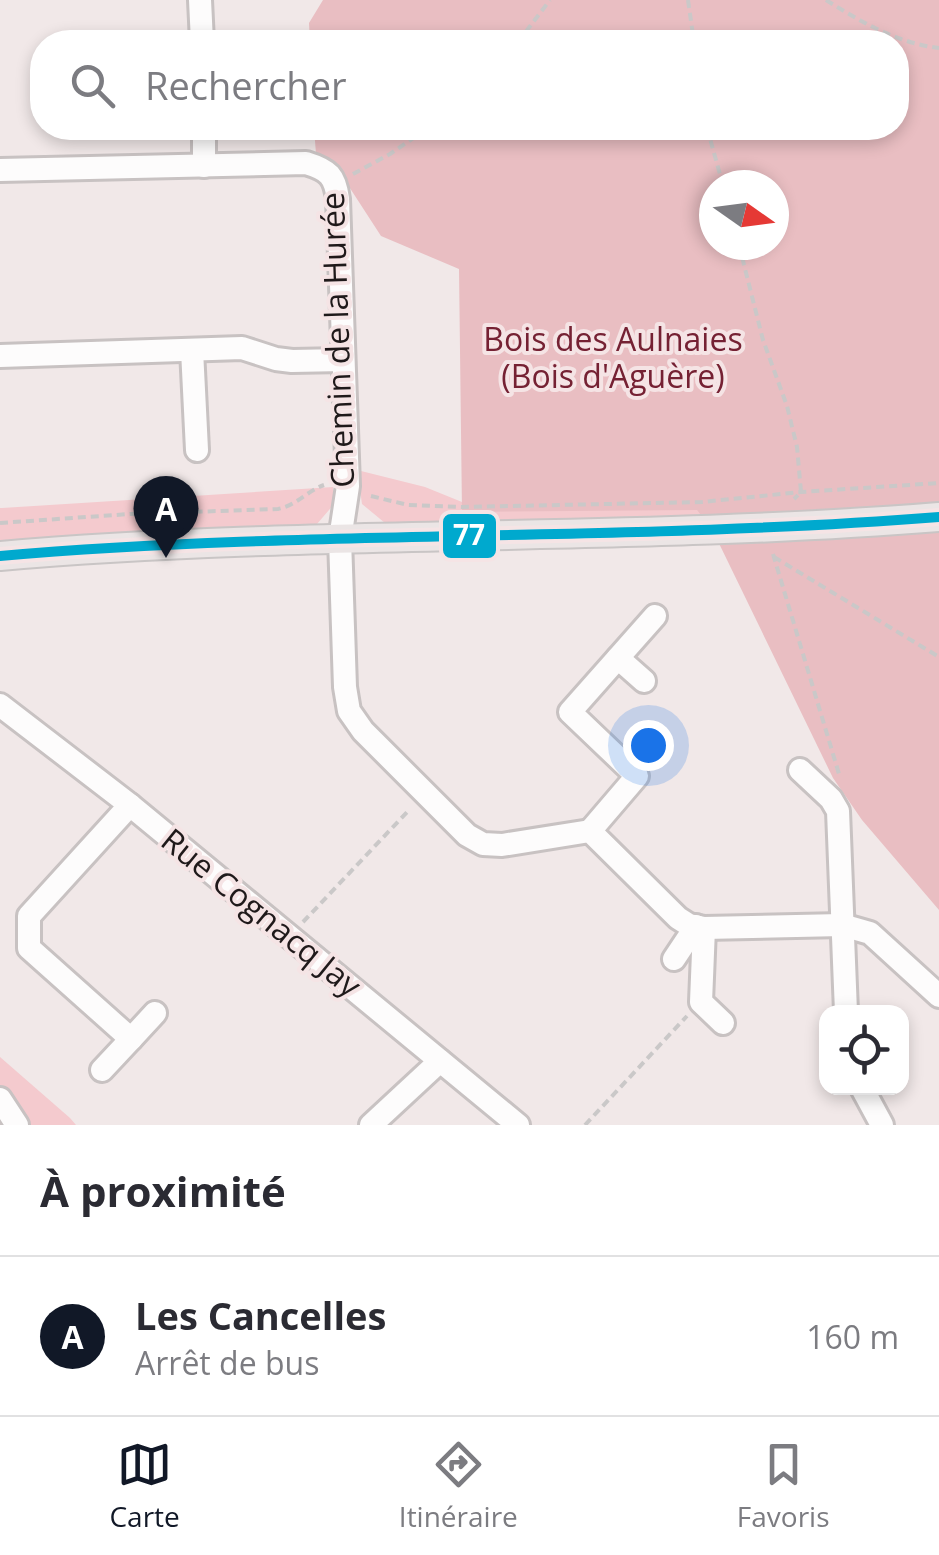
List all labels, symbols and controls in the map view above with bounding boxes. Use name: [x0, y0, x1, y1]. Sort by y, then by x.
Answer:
search box: [30, 30, 909, 140]
icon: search: [65, 58, 120, 113]
text: Rechercher: [145, 59, 347, 111]
north arrow: [699, 170, 789, 260]
street label: Chemin de la Hurée: [310, 192, 363, 489]
park label: Bois des Aulnaies (Bois d'Aguère): [483, 317, 743, 397]
pin: A: [134, 476, 198, 558]
line badge: 77: [441, 512, 498, 560]
text: 77: [453, 515, 485, 553]
your location: [623, 720, 674, 771]
street label: Rue Cognacq Jay: [153, 818, 372, 1006]
map controls: [819, 1005, 909, 1095]
button: locate: [819, 1005, 909, 1095]
text: À proximité: [40, 1162, 286, 1219]
text: Les Cancelles: [135, 1289, 386, 1341]
text: A: [61, 1315, 84, 1358]
text: 160 m: [806, 1315, 899, 1358]
text: Arrêt de bus: [135, 1341, 319, 1384]
tab: Carte: [109, 1437, 180, 1535]
tab: Itinéraire: [399, 1437, 518, 1535]
tab: Favoris: [737, 1437, 830, 1535]

